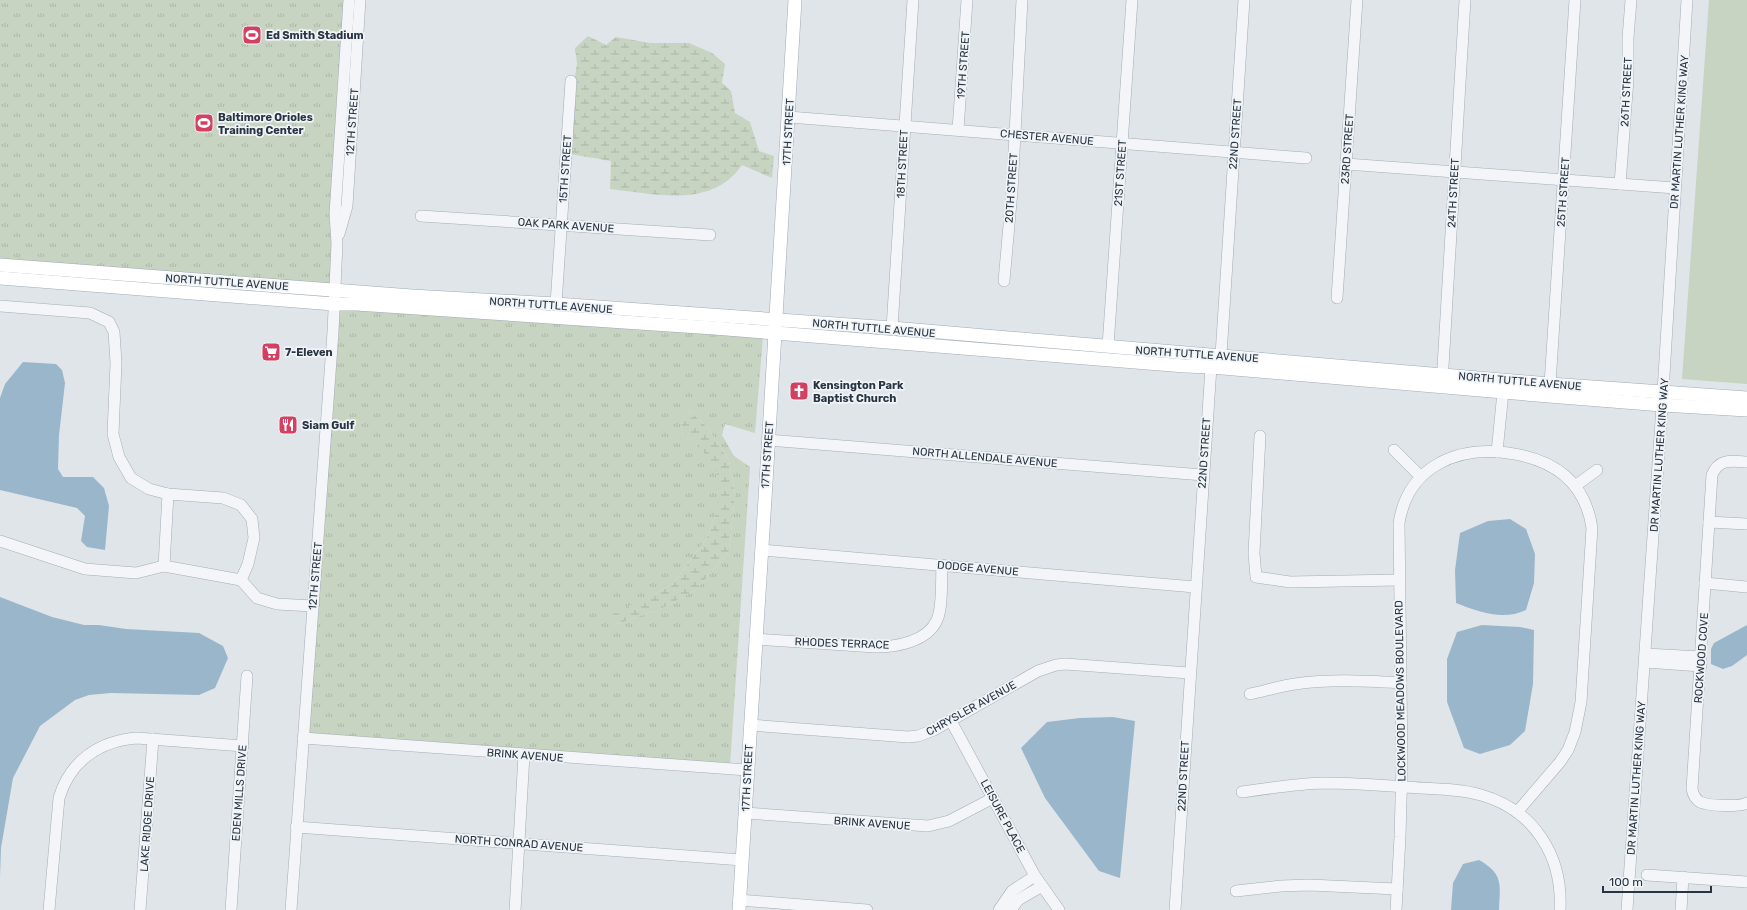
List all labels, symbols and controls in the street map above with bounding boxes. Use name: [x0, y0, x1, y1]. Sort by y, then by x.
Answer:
sports icon: Ed Smith Stadium: [241, 24, 263, 46]
place label: Ed Smith Stadium: [266, 29, 364, 42]
street label: 19TH STREET: [955, 30, 972, 99]
street label: DR MARTIN LUTHER KING WAY: [1668, 55, 1691, 209]
street label: 26TH STREET: [1618, 56, 1635, 127]
street label: 12TH STREET: [344, 87, 361, 156]
street label: 17TH STREET: [780, 97, 797, 166]
street label: 22ND STREET: [1227, 98, 1244, 170]
place label: Baltimore Orioles Training Center: [218, 111, 313, 137]
sports icon: Baltimore Orioles Training Center: [193, 112, 215, 134]
street label: 23RD STREET: [1339, 113, 1356, 185]
street label: CHESTER AVENUE: [1000, 127, 1095, 148]
street label: 18TH STREET: [894, 129, 911, 199]
street label: 15TH STREET: [557, 134, 574, 204]
street label: 21ST STREET: [1112, 139, 1129, 207]
street label: 20TH STREET: [1003, 152, 1020, 224]
street label: 25TH STREET: [1555, 156, 1572, 227]
street label: 24TH STREET: [1445, 157, 1462, 228]
street label: OAK PARK AVENUE: [517, 216, 615, 235]
street label: NORTH TUTTLE AVENUE: [165, 272, 289, 293]
street label: NORTH TUTTLE AVENUE: [489, 295, 613, 316]
street label: NORTH TUTTLE AVENUE: [812, 317, 936, 340]
supermarket icon: 7-Eleven: [260, 341, 282, 363]
street label: NORTH TUTTLE AVENUE: [1135, 344, 1259, 365]
place label: 7-Eleven: [285, 346, 333, 359]
street label: NORTH TUTTLE AVENUE: [1458, 370, 1582, 393]
street label: DR MARTIN LUTHER KING WAY: [1648, 378, 1671, 532]
place label: Kensington Park Baptist Church: [813, 379, 904, 405]
church icon: Kensington Park Baptist Church: [788, 380, 810, 402]
restaurant icon: Siam Gulf: [277, 414, 299, 436]
street label: 22ND STREET: [1196, 417, 1213, 489]
place label: Siam Gulf: [302, 419, 354, 432]
street label: 17TH STREET: [759, 420, 776, 489]
street label: NORTH ALLENDALE AVENUE: [912, 445, 1058, 470]
street label: 12TH STREET: [306, 541, 325, 611]
street label: DODGE AVENUE: [937, 558, 1020, 579]
street label: LOCKWOOD MEADOWS BOULEVARD: [1392, 600, 1409, 782]
street label: ROCKWOOD COVE: [1692, 612, 1711, 704]
street label: RHODES TERRACE: [794, 635, 890, 652]
street label: CHRYSLER AVENUE: [924, 678, 1019, 739]
street label: DR MARTIN LUTHER KING WAY: [1625, 701, 1648, 855]
street label: 22ND STREET: [1175, 740, 1192, 812]
street label: 17TH STREET: [739, 743, 756, 812]
street label: EDEN MILLS DRIVE: [230, 744, 249, 842]
street label: BRINK AVENUE: [486, 746, 564, 765]
street label: LAKE RIDGE DRIVE: [138, 775, 157, 872]
street label: LEISURE PLACE: [978, 777, 1028, 856]
street label: BRINK AVENUE: [833, 814, 911, 833]
street label: NORTH CONRAD AVENUE: [454, 833, 584, 854]
scale bar: [1603, 868, 1711, 894]
text: 100 m: [1609, 875, 1643, 889]

